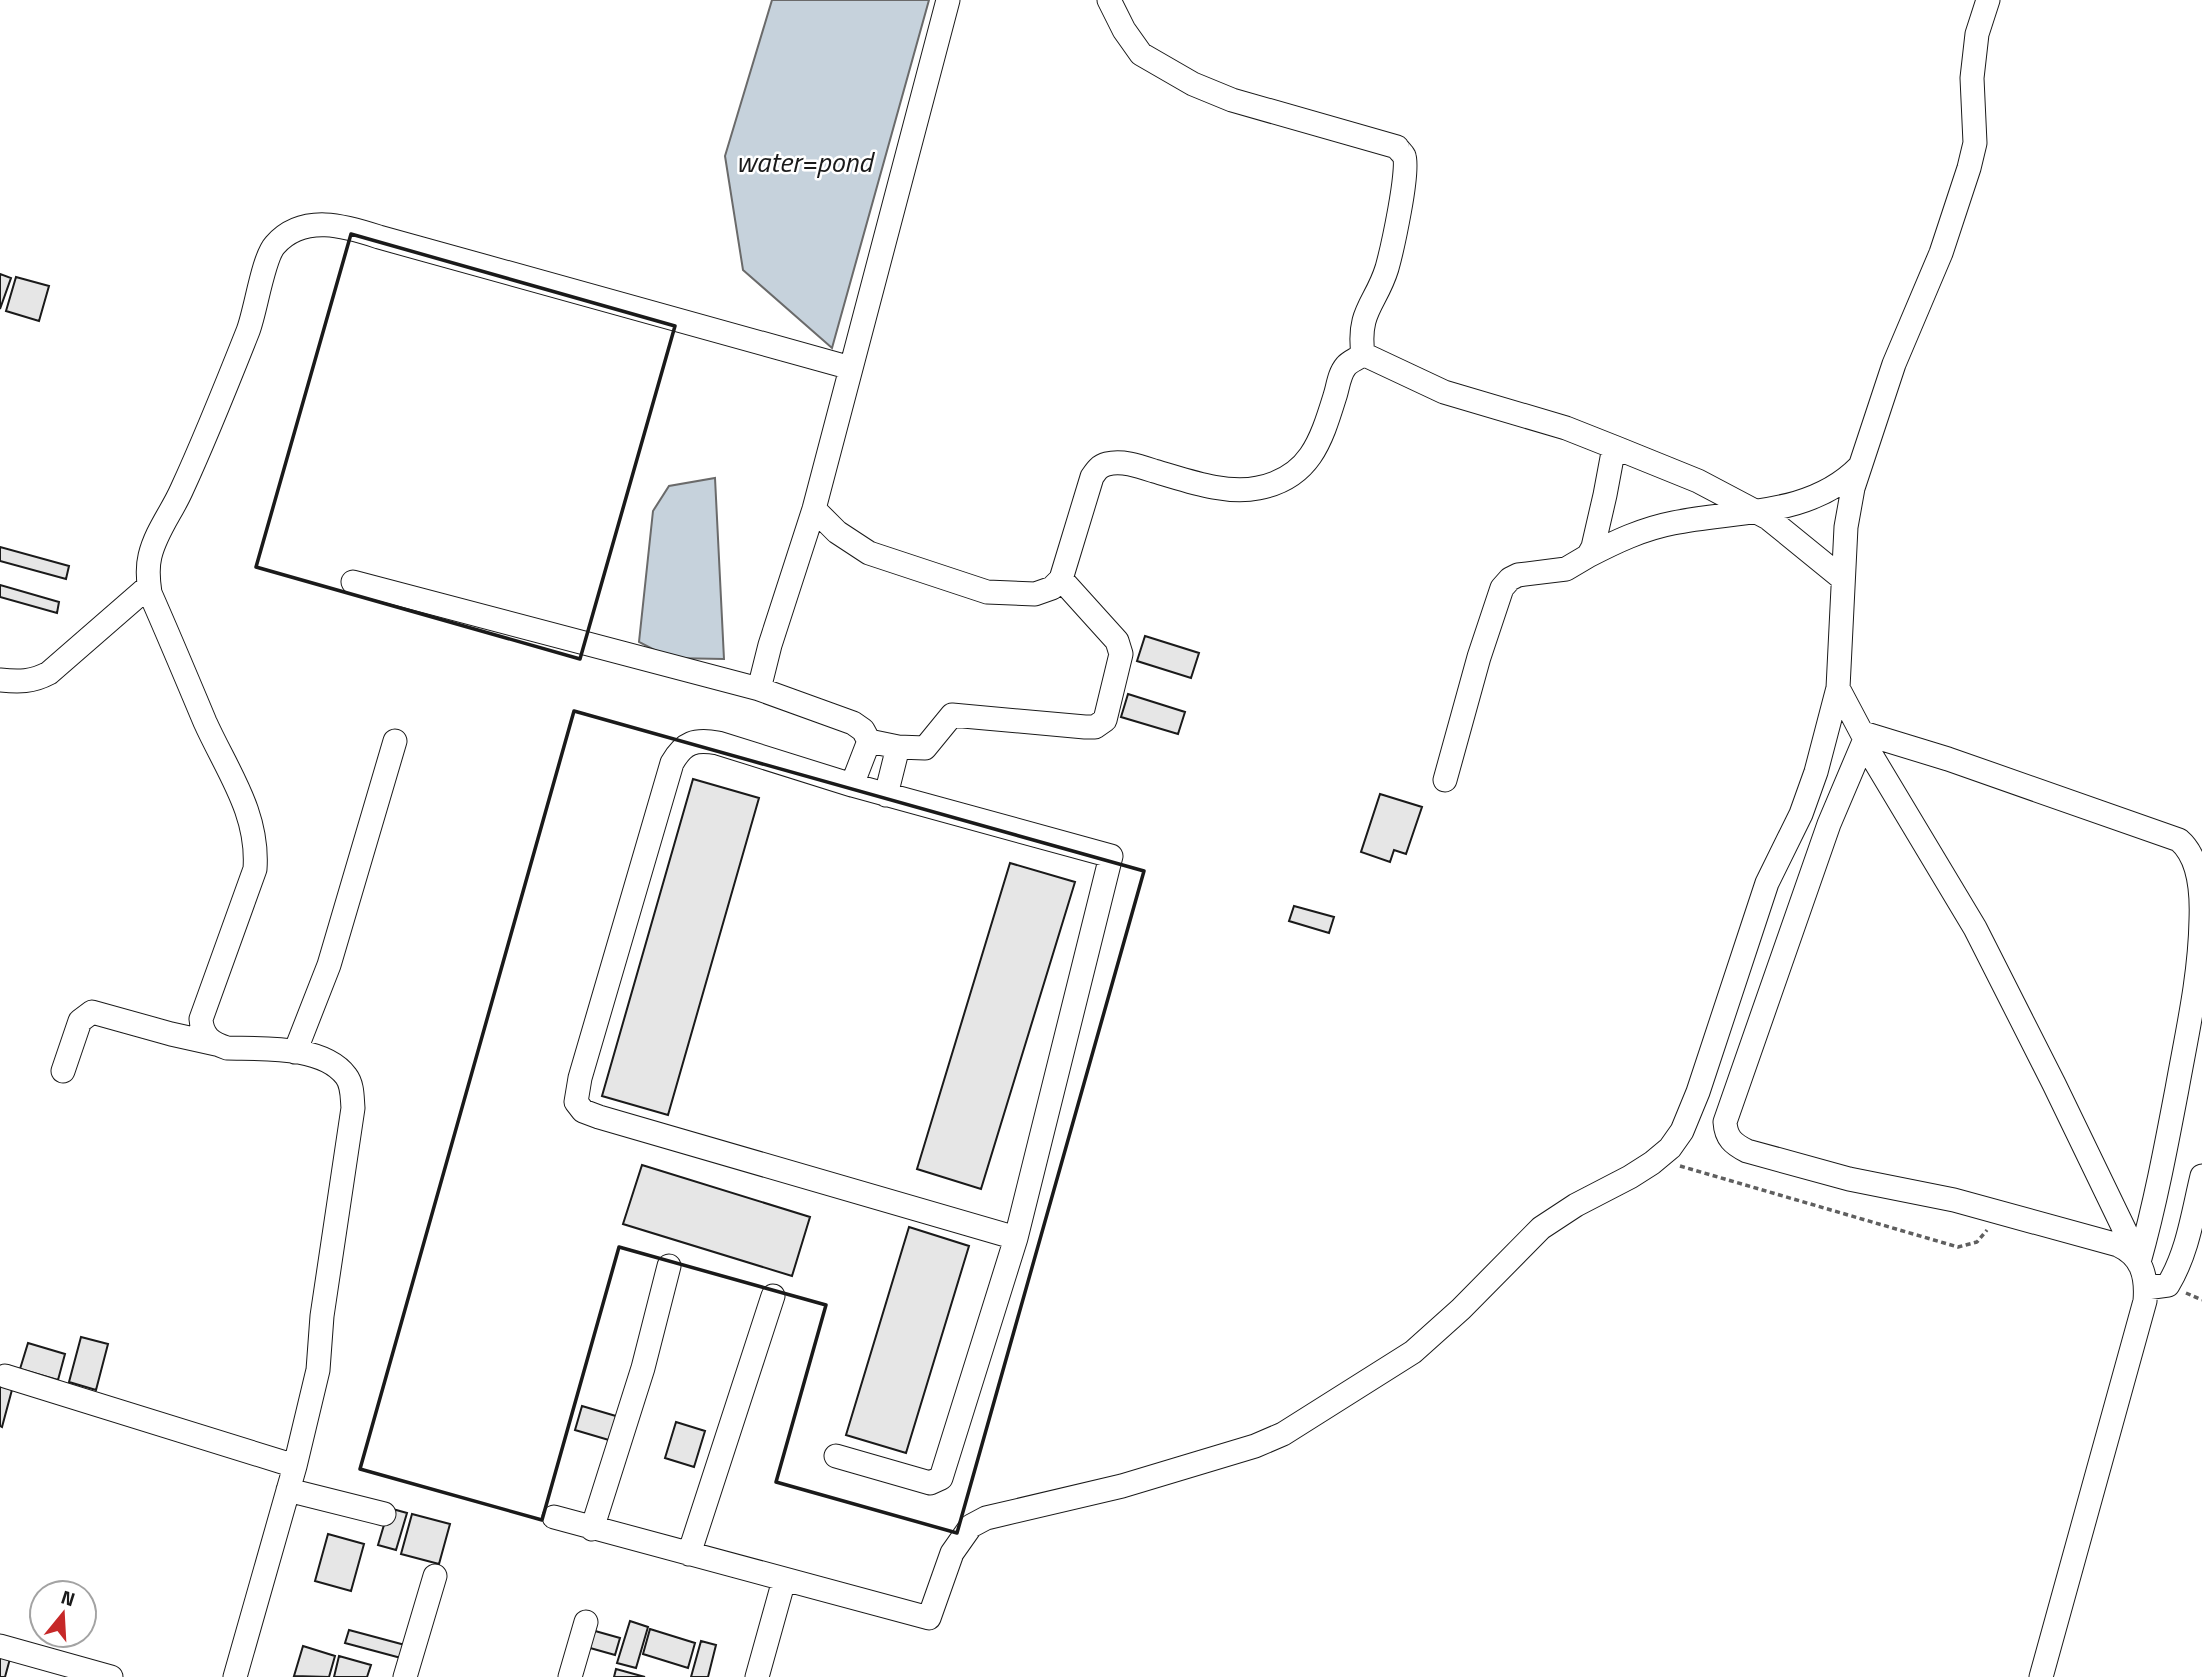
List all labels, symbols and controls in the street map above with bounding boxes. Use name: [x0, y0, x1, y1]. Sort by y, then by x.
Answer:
water label: water=pond: [736, 140, 875, 183]
north arrow: [28, 1579, 98, 1649]
text: N: [58, 1582, 79, 1613]

